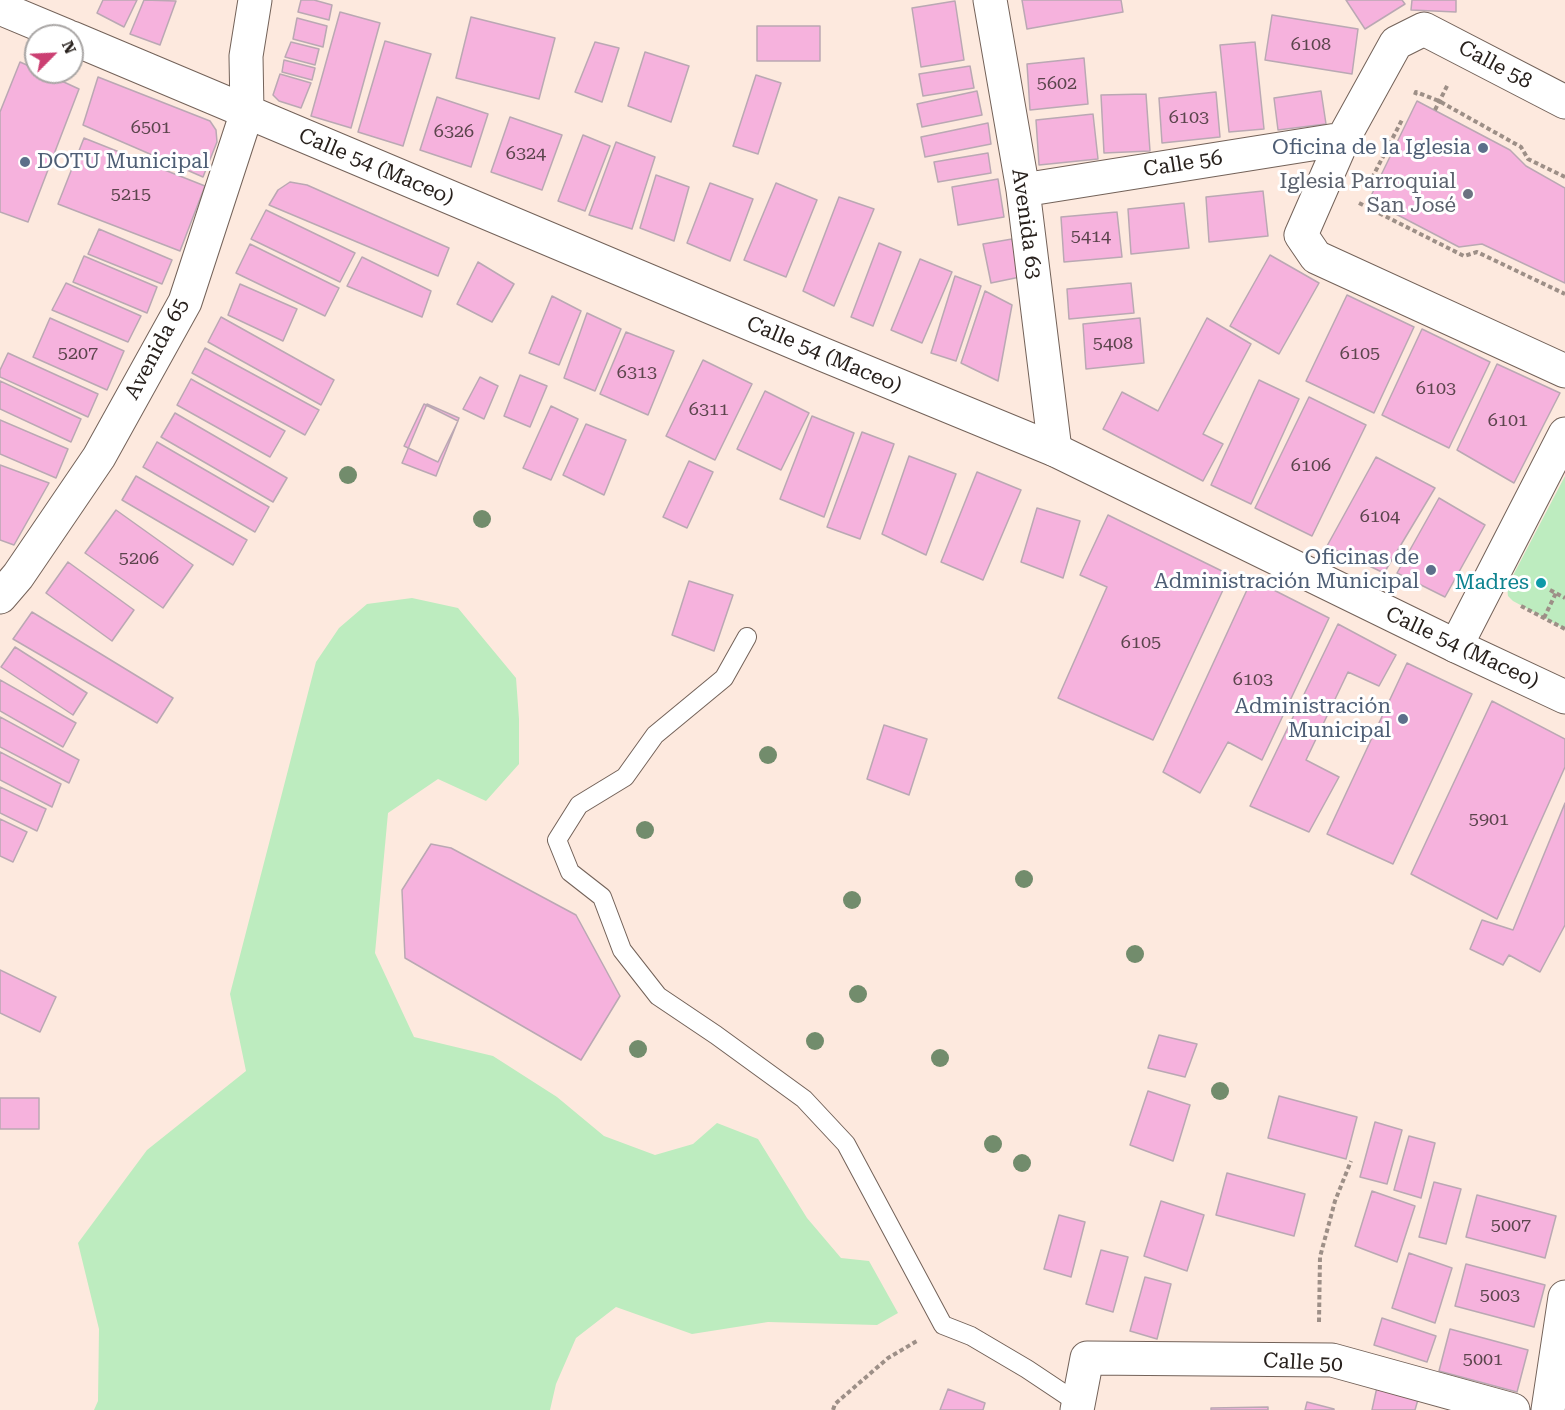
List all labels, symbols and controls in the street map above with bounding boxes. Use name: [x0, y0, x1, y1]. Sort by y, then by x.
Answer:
north arrow: [24, 24, 84, 84]
house number: 6108: [1291, 34, 1331, 56]
street label: Calle 58: [1454, 35, 1536, 95]
text: N: [58, 38, 80, 57]
house number: 5602: [1037, 73, 1077, 95]
house number: 6103: [1169, 107, 1209, 129]
house number: 6501: [131, 117, 171, 139]
house number: 6326: [434, 121, 474, 143]
street label: Calle 54 (Maceo): [295, 123, 457, 211]
place label: Oficina de la Iglesia: [1272, 135, 1471, 161]
marker: Oficina de la Iglesia: [1476, 141, 1490, 155]
house number: 6324: [506, 143, 546, 165]
street label: Calle 56: [1142, 145, 1224, 183]
place label: DOTU Municipal: [37, 149, 209, 175]
marker: DOTU Municipal: [18, 155, 32, 169]
street label: Avenida 63: [1006, 167, 1046, 281]
place label: Iglesia Parroquial San José: [1280, 169, 1456, 219]
house number: 5215: [111, 184, 151, 206]
marker: Iglesia Parroquial San José: [1461, 187, 1475, 201]
house number: 5414: [1071, 226, 1111, 248]
street label: Avenida 65: [120, 294, 194, 404]
street label: Calle 54 (Maceo): [743, 311, 905, 399]
house number: 5408: [1093, 333, 1133, 355]
house number: 5207: [58, 343, 98, 365]
house number: 6105: [1340, 343, 1380, 365]
house number: 6313: [617, 362, 657, 384]
house number: 6103: [1416, 378, 1456, 400]
house number: 6311: [689, 399, 729, 421]
house number: 6101: [1488, 410, 1528, 432]
house number: 6106: [1291, 455, 1331, 477]
house number: 6104: [1360, 506, 1400, 528]
place label: Oficinas de Administración Municipal: [1154, 545, 1419, 595]
house number: 5206: [119, 548, 159, 570]
marker: Oficinas de Administración Municipal: [1424, 563, 1438, 577]
place label: Madres: [1455, 570, 1529, 596]
marker: Madres: [1534, 576, 1548, 590]
street label: Calle 54 (Maceo): [1381, 601, 1543, 695]
house number: 6105: [1121, 632, 1161, 654]
house number: 6103: [1233, 669, 1273, 691]
place label: Administración Municipal: [1234, 694, 1391, 744]
marker: Administración Municipal: [1396, 712, 1410, 726]
house number: 5901: [1469, 809, 1509, 831]
house number: 5007: [1491, 1215, 1531, 1237]
house number: 5003: [1480, 1285, 1520, 1307]
street label: Calle 50: [1263, 1348, 1343, 1378]
house number: 5001: [1463, 1349, 1503, 1371]

